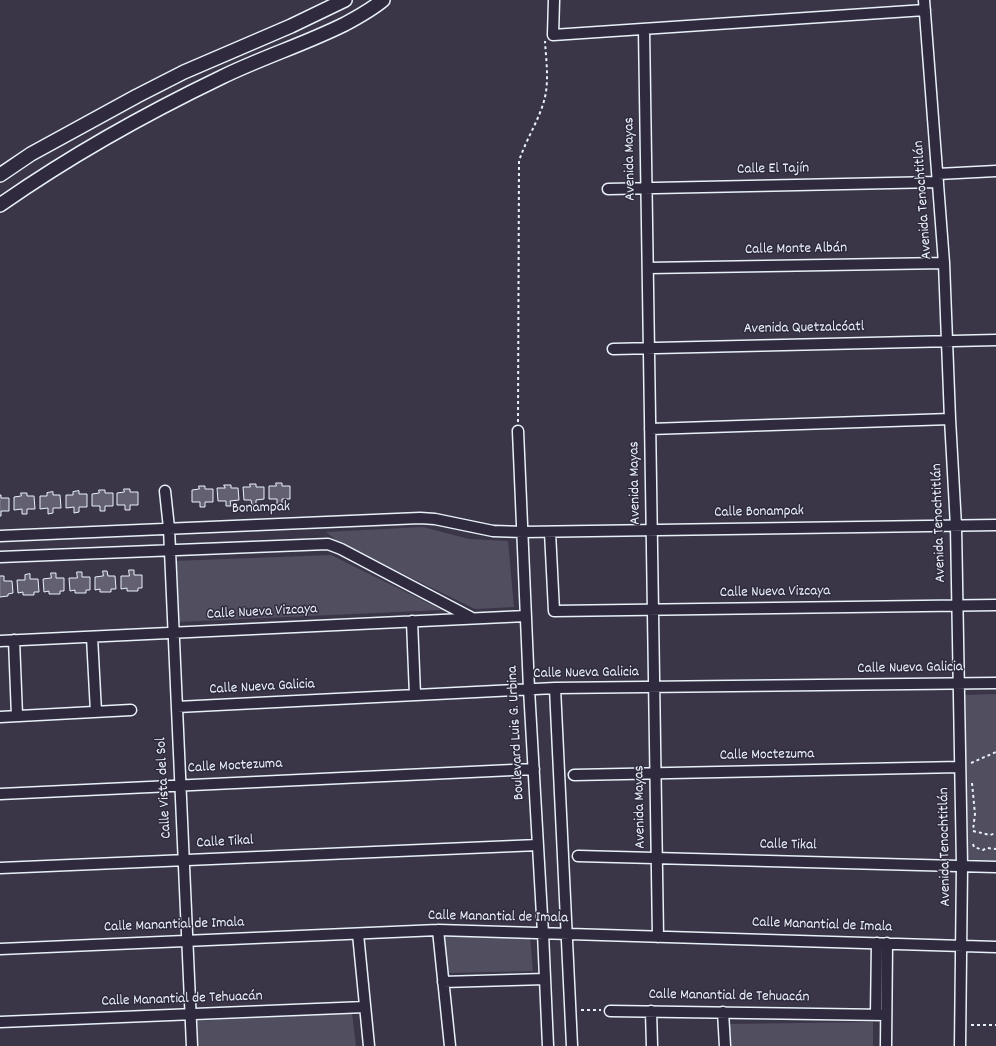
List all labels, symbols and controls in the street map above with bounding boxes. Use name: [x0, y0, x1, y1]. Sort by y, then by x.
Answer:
street label: Avenida Mayas: [621, 117, 641, 201]
street label: Avenida Tenochtitlán: [911, 140, 937, 260]
street label: Calle El Tajín: [737, 160, 809, 180]
street label: Calle Monte Albán: [745, 240, 847, 260]
street label: Avenida Quetzalcóatl: [743, 319, 865, 339]
street label: Avenida Mayas: [626, 441, 646, 525]
street label: Avenida Tenochtitlán: [929, 463, 951, 583]
street label: Bonampak: [232, 499, 290, 519]
street label: Calle Bonampak: [714, 503, 804, 523]
street label: Calle Nueva Vizcaya: [720, 583, 830, 603]
street label: Calle Nueva Vizcaya: [206, 601, 318, 625]
street label: Calle Nueva Galicia: [857, 659, 963, 679]
street label: Calle Nueva Galicia: [533, 664, 639, 684]
street label: Boulevard Luis G. Urbina: [504, 665, 530, 801]
street label: Calle Nueva Galicia: [209, 676, 315, 700]
street label: Calle Vista del Sol: [153, 737, 177, 839]
street label: Calle Moctezuma: [719, 746, 815, 766]
street label: Calle Moctezuma: [187, 756, 283, 778]
street label: Avenida Mayas: [631, 765, 651, 849]
street label: Avenida Tenochtitlán: [936, 787, 956, 907]
street label: Calle Tikal: [196, 833, 254, 853]
street label: Calle Tikal: [759, 837, 817, 855]
street label: Calle Manantial de Imala: [428, 908, 568, 928]
street label: Calle Manantial de Imala: [104, 915, 244, 937]
street label: Calle Manantial de Imala: [752, 915, 892, 937]
street label: Calle Manantial de Tehuacán: [648, 987, 810, 1007]
street label: Calle Manantial de Tehuacán: [101, 988, 263, 1012]

